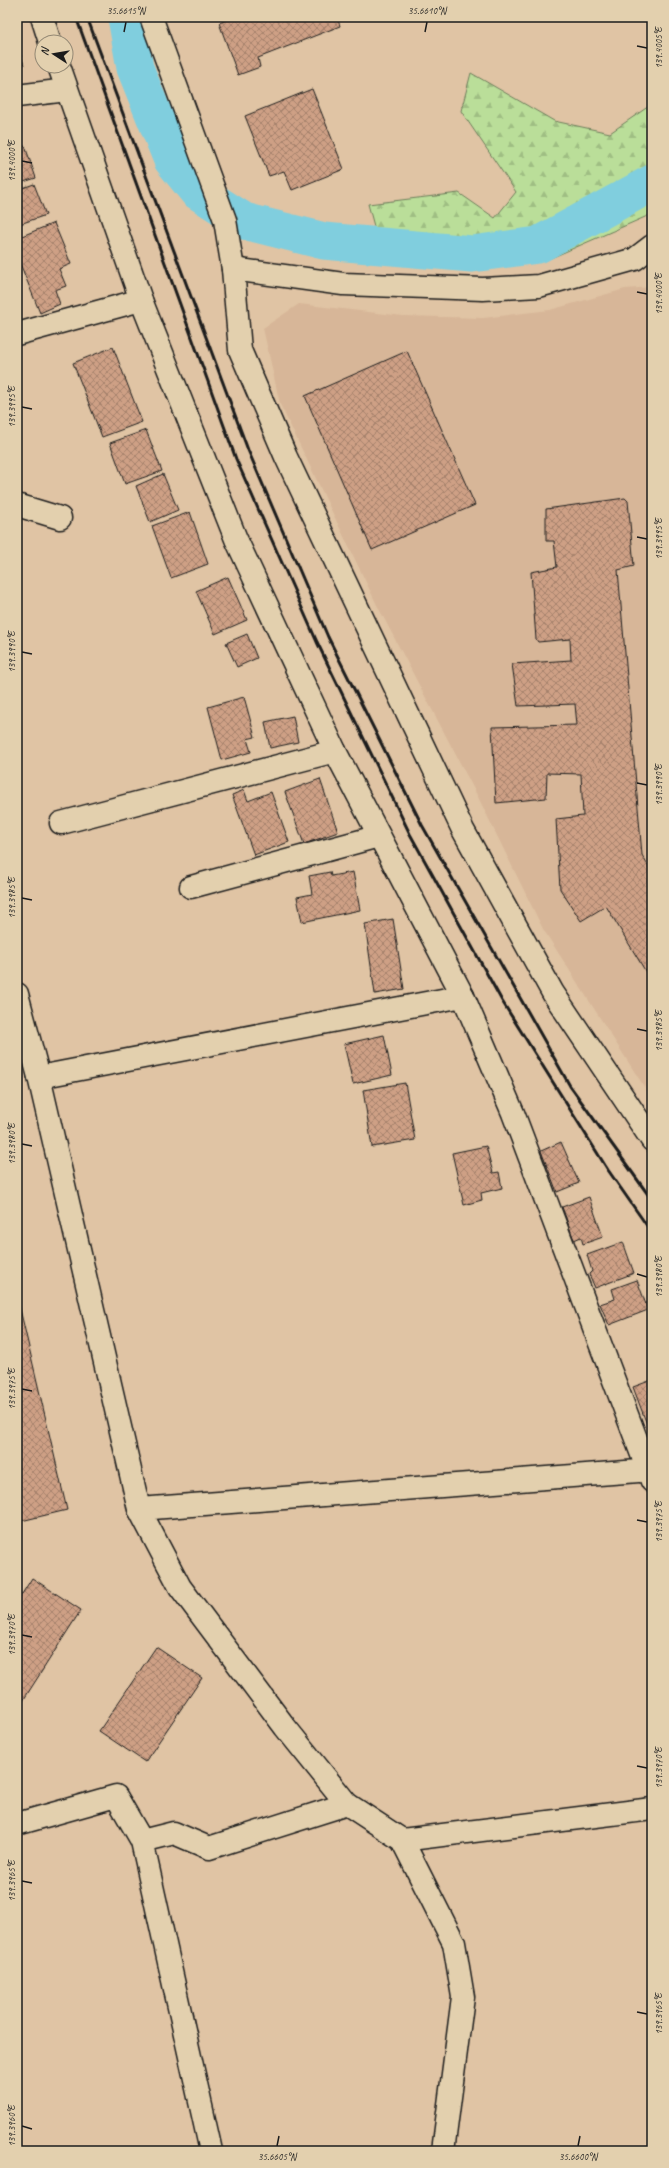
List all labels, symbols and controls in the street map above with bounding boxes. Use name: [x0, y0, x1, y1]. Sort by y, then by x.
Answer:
text: 35.6615°N: [107, 4, 147, 17]
text: 35.6610°N: [408, 4, 448, 17]
text: 139.4005°E: [652, 25, 665, 69]
north arrow: [34, 34, 74, 74]
text: N: [37, 45, 52, 57]
text: 139.4000°E: [5, 138, 18, 182]
text: 139.4000°E: [652, 271, 665, 315]
text: 139.3995°E: [5, 384, 18, 428]
text: 139.3995°E: [652, 516, 665, 560]
text: 139.3990°E: [5, 629, 18, 673]
text: 139.3990°E: [652, 762, 665, 806]
text: 139.3985°E: [5, 875, 18, 919]
text: 139.3985°E: [652, 1008, 665, 1052]
text: 139.3980°E: [5, 1121, 18, 1165]
text: 139.3980°E: [652, 1254, 665, 1298]
text: 139.3975°E: [5, 1366, 18, 1410]
text: 139.3975°E: [652, 1499, 665, 1543]
text: 139.3970°E: [5, 1612, 18, 1656]
text: 139.3970°E: [652, 1745, 665, 1789]
text: 139.3965°E: [5, 1858, 18, 1902]
text: 139.3965°E: [652, 1991, 665, 2035]
text: 139.3960°E: [5, 2103, 18, 2147]
text: 35.6605°N: [258, 2150, 298, 2163]
text: 35.6600°N: [559, 2150, 599, 2163]

